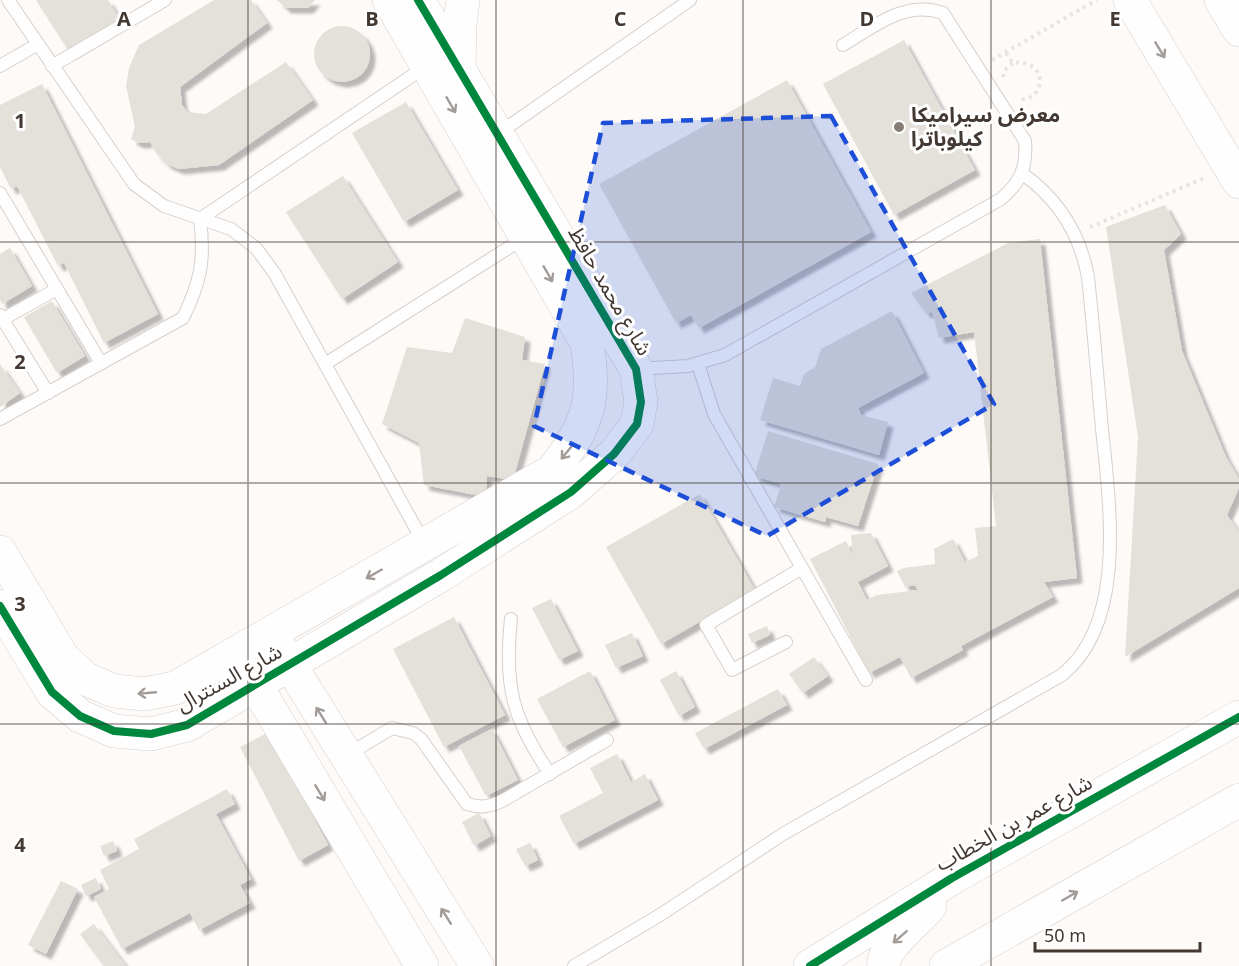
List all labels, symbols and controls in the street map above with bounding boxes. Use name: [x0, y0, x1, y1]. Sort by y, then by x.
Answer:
text: A: [117, 0, 131, 41]
text: B: [365, 0, 379, 41]
text: C: [614, 0, 627, 41]
text: D: [860, 0, 874, 41]
text: E: [1109, 0, 1121, 41]
one-way arrow: [1155, 41, 1167, 58]
place label: معرض سيراميكا كيلوباترا: [911, 93, 1060, 161]
one-way arrow: [445, 96, 457, 113]
text: 1: [14, 101, 26, 143]
marker: معرض سيراميكا كيلوباترا: [892, 120, 906, 134]
street label: شارع محمد حافظ: [555, 217, 665, 365]
one-way arrow: [542, 265, 554, 282]
text: 2: [14, 342, 26, 384]
one-way arrow: [560, 444, 573, 460]
one-way arrow: [366, 568, 383, 580]
text: 3: [14, 584, 26, 626]
street label: شارع السنترال: [167, 630, 291, 726]
one-way arrow: [138, 688, 157, 699]
one-way arrow: [315, 707, 327, 724]
street label: شارع عمر بن الخطاب: [927, 761, 1101, 885]
one-way arrow: [314, 784, 326, 801]
text: 4: [14, 825, 26, 867]
one-way arrow: [1061, 890, 1078, 902]
one-way arrow: [440, 908, 452, 925]
scale bar: [1035, 915, 1200, 953]
text: 50 m: [1044, 917, 1086, 955]
one-way arrow: [893, 930, 908, 944]

